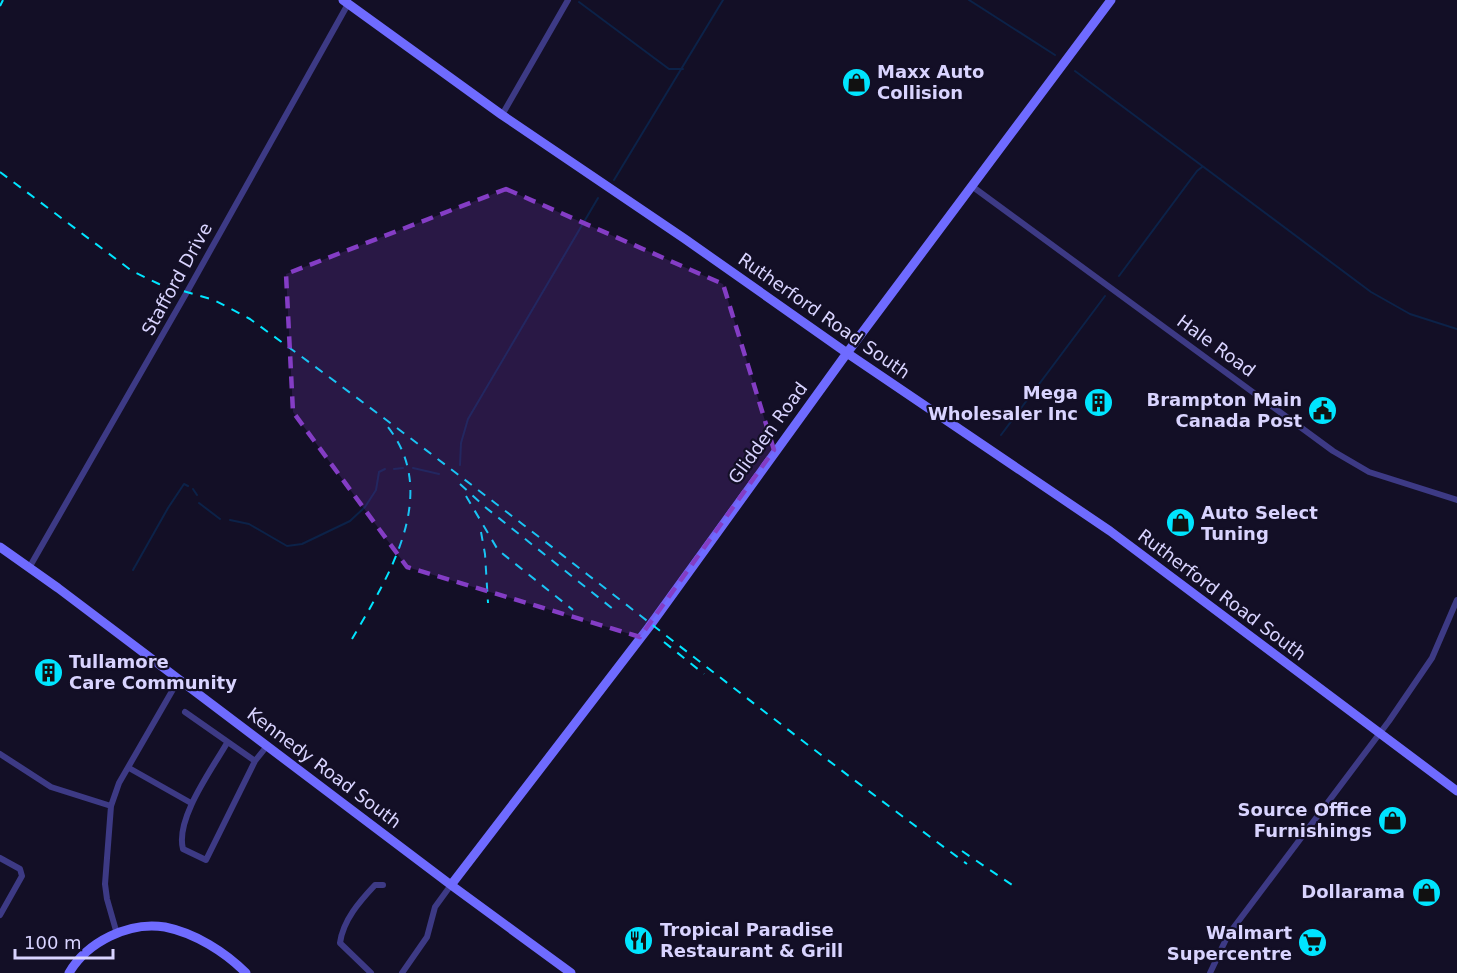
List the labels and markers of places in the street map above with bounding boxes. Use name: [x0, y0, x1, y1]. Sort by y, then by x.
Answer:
place label: Maxx Auto Collision: [877, 61, 984, 103]
shop icon: Maxx Auto Collision: [840, 66, 872, 98]
place label: Mega Wholesaler Inc: [928, 382, 1078, 424]
building icon: Mega Wholesaler Inc: [1083, 387, 1115, 419]
place label: Brampton Main Canada Post: [1147, 389, 1302, 431]
public building icon: Brampton Main Canada Post: [1307, 394, 1339, 426]
place label: Auto Select Tuning: [1201, 502, 1318, 544]
shop icon: Auto Select Tuning: [1164, 507, 1196, 539]
place label: Tullamore Care Community: [69, 651, 237, 693]
building icon: Tullamore Care Community: [32, 656, 64, 688]
place label: Source Office Furnishings: [1238, 799, 1372, 841]
shop icon: Source Office Furnishings: [1377, 804, 1409, 836]
shop icon: Dollarama: [1410, 876, 1442, 908]
place label: Dollarama: [1301, 881, 1405, 902]
place label: Tropical Paradise Restaurant & Grill: [660, 919, 843, 961]
place label: Walmart Supercentre: [1167, 922, 1292, 964]
restaurant icon: Tropical Paradise Restaurant & Grill: [623, 924, 655, 956]
supermarket icon: Walmart Supercentre: [1297, 927, 1329, 959]

